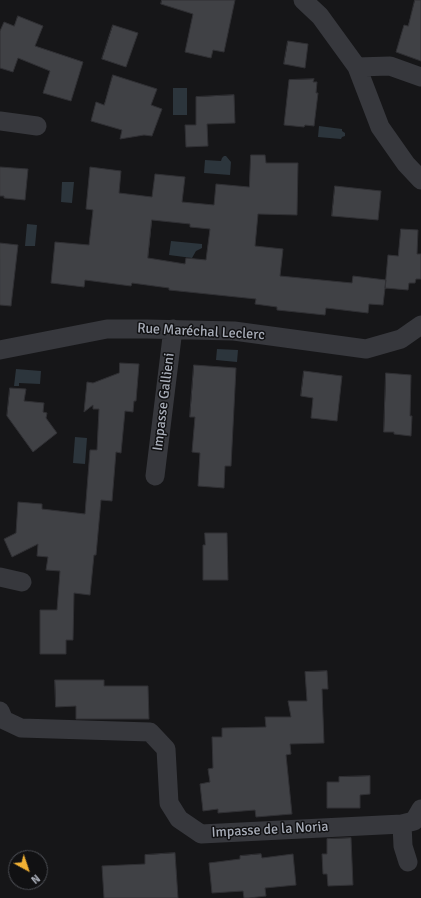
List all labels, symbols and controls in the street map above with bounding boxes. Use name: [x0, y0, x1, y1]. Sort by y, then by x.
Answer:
street label: Rue Maréchal Leclerc: [137, 320, 265, 344]
street label: Impasse Gallieni: [150, 352, 178, 452]
street label: Impasse de la Noria: [211, 819, 329, 841]
north arrow: [8, 850, 48, 890]
text: N: [28, 871, 43, 886]

